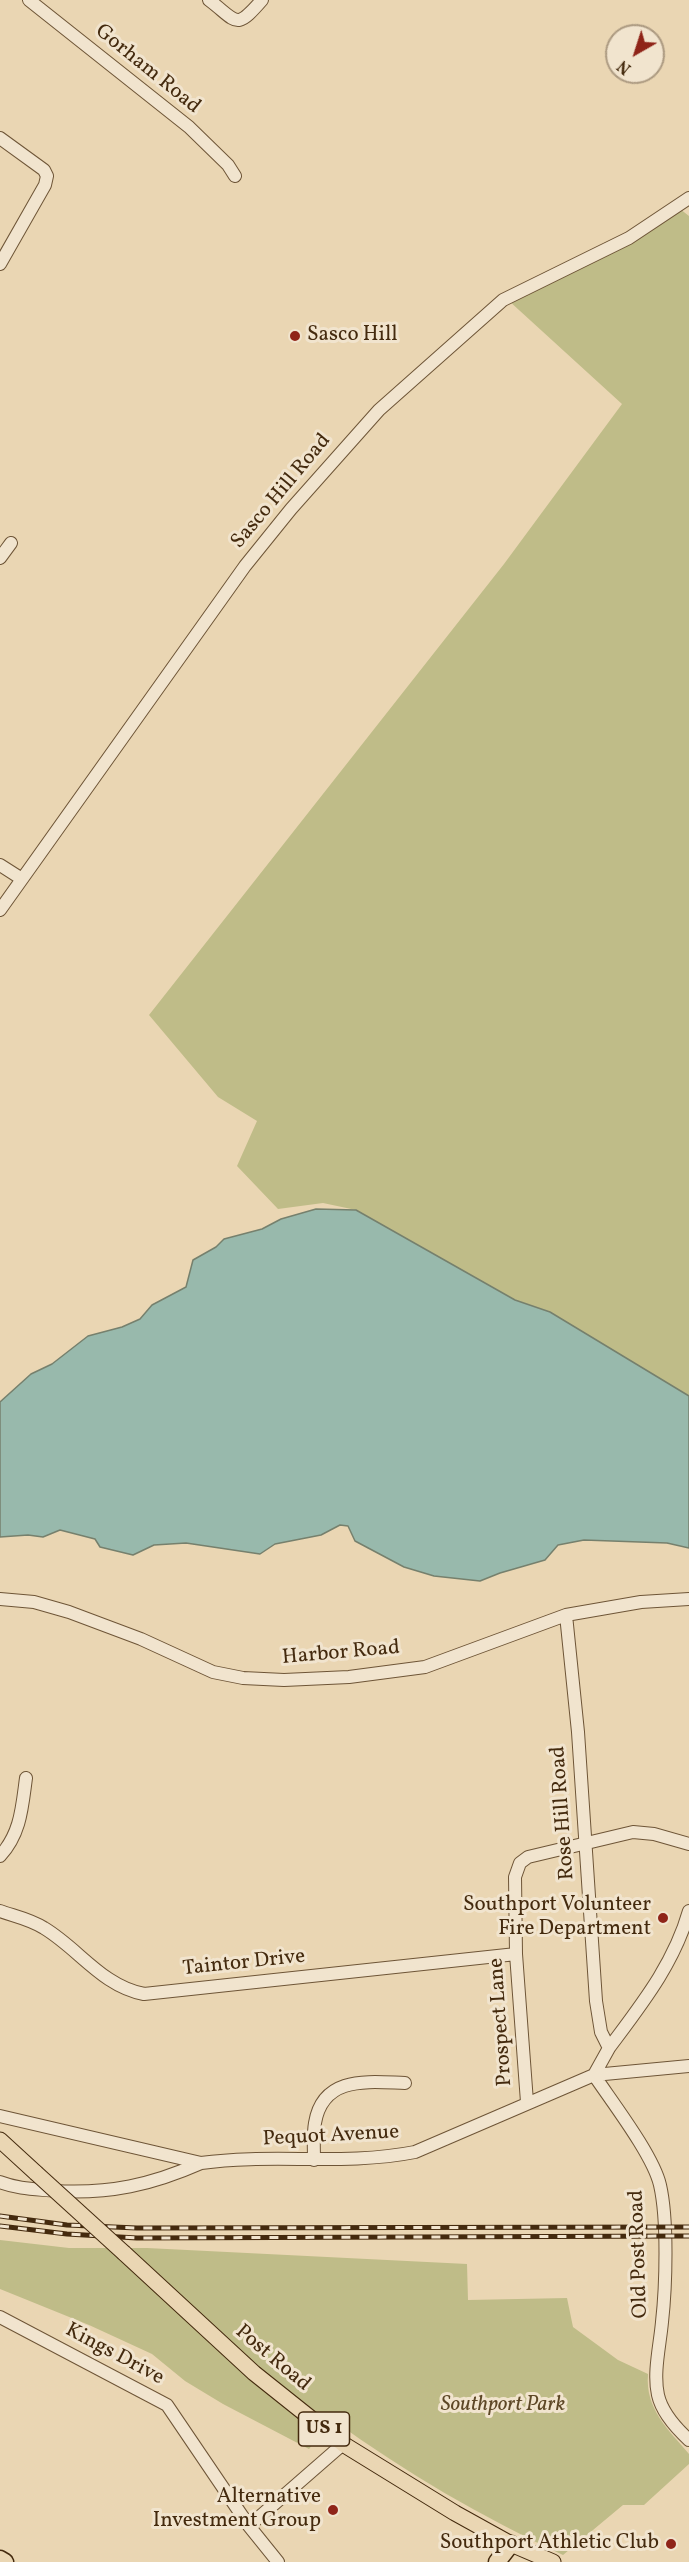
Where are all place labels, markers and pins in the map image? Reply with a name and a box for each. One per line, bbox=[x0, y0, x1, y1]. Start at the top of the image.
place label: Sasco Hill bbox=[307, 323, 397, 349]
marker: Sasco Hill bbox=[288, 329, 302, 343]
place label: Southport Volunteer Fire Department bbox=[463, 1893, 651, 1943]
marker: Southport Volunteer Fire Department bbox=[656, 1911, 670, 1925]
place label: Alternative Investment Group bbox=[153, 2485, 321, 2535]
marker: Alternative Investment Group bbox=[326, 2503, 340, 2517]
place label: Southport Athletic Club bbox=[440, 2531, 659, 2557]
marker: Southport Athletic Club bbox=[664, 2537, 678, 2551]

